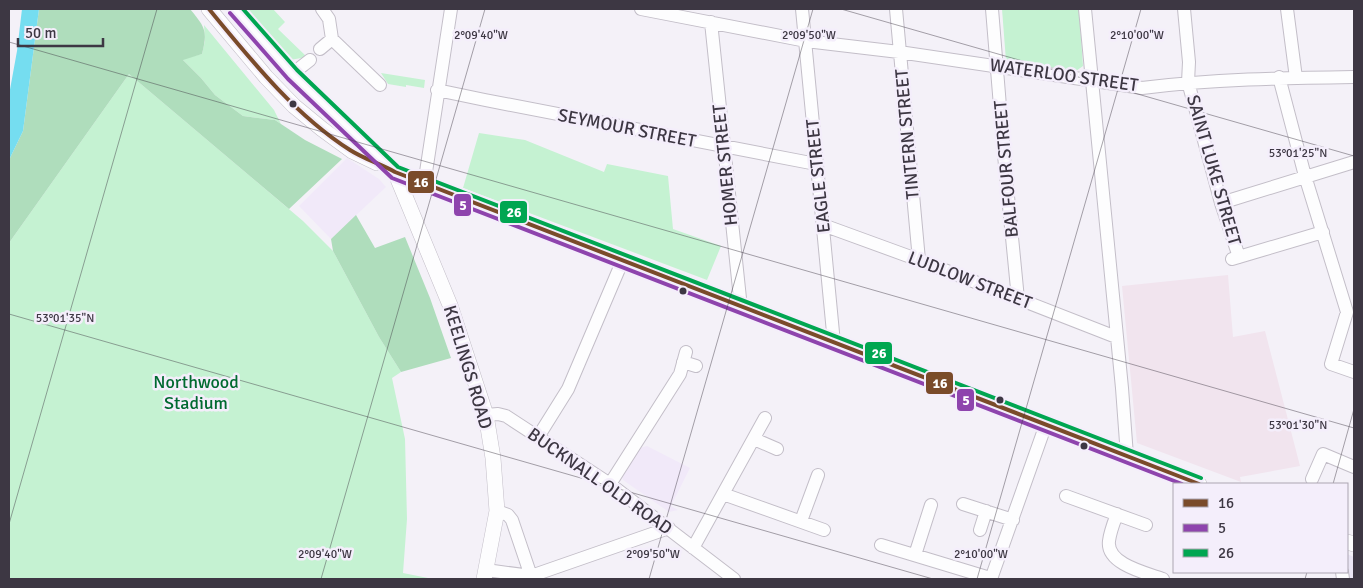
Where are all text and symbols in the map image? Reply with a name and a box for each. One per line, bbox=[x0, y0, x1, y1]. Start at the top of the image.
scale bar bbox=[18, 15, 102, 47]
text: 50 m bbox=[25, 24, 56, 42]
text: 2°09'40"W bbox=[454, 28, 508, 43]
text: 2°09'50"W bbox=[782, 28, 836, 43]
text: 2°10'00"W bbox=[1110, 28, 1164, 43]
street label: WATERLOO STREET bbox=[988, 54, 1140, 96]
street label: TINTERN STREET bbox=[890, 68, 924, 200]
street label: SAINT LUKE STREET bbox=[1182, 92, 1246, 248]
unlabelled marker bbox=[288, 99, 298, 109]
street label: BALFOUR STREET bbox=[989, 99, 1023, 238]
street label: HOMER STREET bbox=[708, 103, 742, 227]
street label: SEYMOUR STREET bbox=[556, 104, 698, 152]
street label: EAGLE STREET bbox=[801, 118, 835, 234]
text: 53°01'25"N bbox=[1269, 146, 1327, 161]
line badge: 16 bbox=[407, 170, 435, 194]
text: 16 bbox=[413, 174, 429, 191]
line badge: 5 bbox=[453, 193, 472, 217]
text: 5 bbox=[459, 197, 467, 214]
line badge: 26 bbox=[499, 200, 528, 224]
text: 26 bbox=[506, 204, 522, 221]
street label: LUDLOW STREET bbox=[905, 246, 1035, 314]
unlabelled marker bbox=[678, 286, 688, 296]
street label: KEELINGS ROAD bbox=[439, 302, 497, 432]
text: 53°01'35"N bbox=[36, 311, 94, 326]
line badge: 26 bbox=[864, 341, 893, 365]
text: 26 bbox=[871, 345, 887, 362]
park label: Northwood Stadium bbox=[153, 371, 239, 414]
line badge: 16 bbox=[925, 371, 954, 395]
text: 16 bbox=[932, 375, 948, 392]
line badge: 5 bbox=[956, 388, 975, 412]
text: 5 bbox=[962, 392, 970, 409]
unlabelled marker bbox=[995, 395, 1005, 405]
text: 53°01'30"N bbox=[1269, 418, 1327, 433]
street label: BUCKNALL OLD ROAD bbox=[523, 423, 677, 539]
unlabelled marker bbox=[1079, 441, 1089, 451]
legend bbox=[1173, 483, 1348, 573]
text: 16 bbox=[1218, 494, 1234, 512]
text: 5 bbox=[1218, 519, 1226, 537]
text: 26 bbox=[1218, 544, 1234, 562]
text: 2°09'40"W bbox=[298, 547, 352, 562]
text: 2°09'50"W bbox=[626, 547, 680, 562]
text: 2°10'00"W bbox=[954, 547, 1008, 562]

